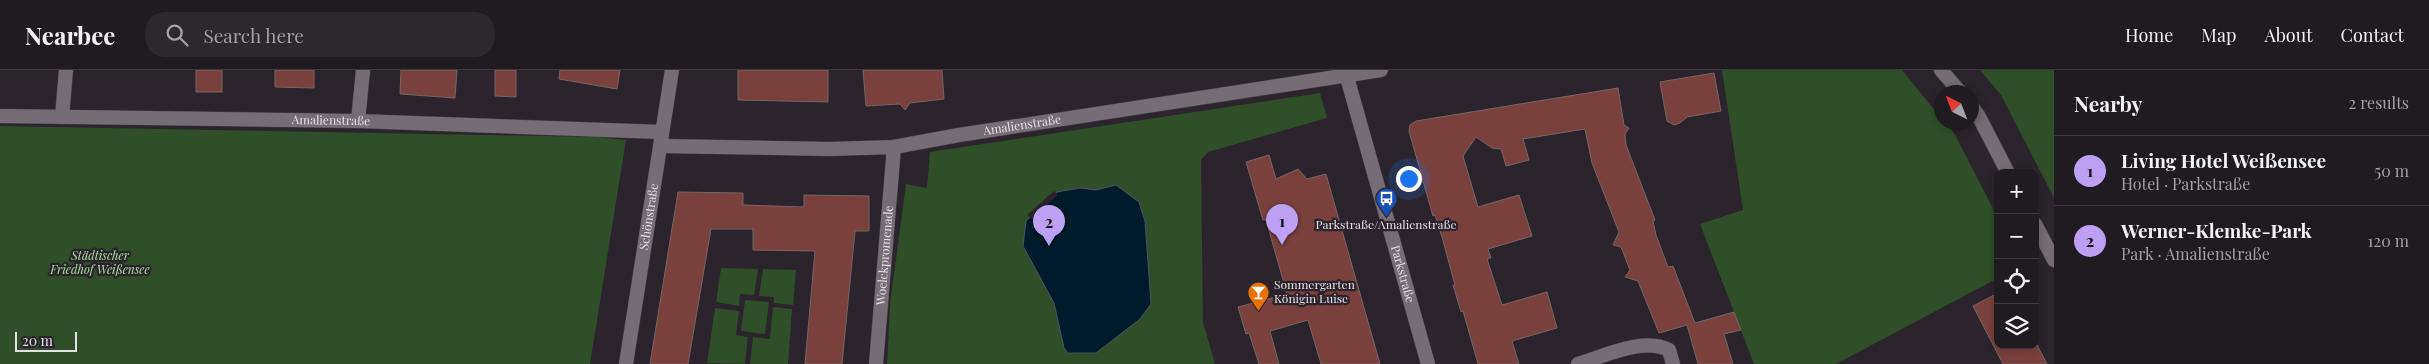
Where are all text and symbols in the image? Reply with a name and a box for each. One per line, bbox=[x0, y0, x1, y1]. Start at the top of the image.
search box bbox=[145, 12, 495, 57]
text: Nearbee bbox=[25, 19, 115, 51]
icon: search bbox=[163, 21, 191, 49]
text: Search here bbox=[203, 22, 304, 48]
text: Home bbox=[2125, 23, 2173, 47]
text: Map bbox=[2201, 23, 2236, 47]
text: About bbox=[2264, 23, 2313, 47]
text: Contact bbox=[2341, 23, 2404, 47]
north arrow bbox=[1934, 85, 1979, 130]
text: Nearby bbox=[2074, 89, 2143, 117]
text: 2 results bbox=[2349, 92, 2409, 113]
street label: Amalienstraße bbox=[981, 110, 1062, 138]
street label: Amalienstraße bbox=[291, 111, 371, 128]
text: Living Hotel Weißensee bbox=[2121, 147, 2326, 173]
text: 1 bbox=[2087, 160, 2093, 181]
text: 50 m bbox=[2375, 160, 2409, 181]
your location bbox=[1396, 166, 1422, 192]
map controls bbox=[1994, 169, 2039, 349]
button: + bbox=[1994, 169, 2039, 214]
text: Hotel · Parkstraße bbox=[2121, 173, 2250, 194]
street label: Schönstraße bbox=[635, 182, 661, 251]
bus stop icon: Parkstraße/Amalienstraße bbox=[1374, 186, 1398, 217]
pin: 1 bbox=[1266, 204, 1298, 245]
street label: Woelckpromenade bbox=[872, 205, 896, 307]
pin: 2 bbox=[1033, 205, 1065, 246]
button: − bbox=[1994, 214, 2039, 259]
place label: Parkstraße/Amalienstraße bbox=[1315, 216, 1457, 232]
text: Werner-Klemke-Park bbox=[2121, 217, 2312, 243]
text: 2 bbox=[2086, 230, 2094, 251]
text: 120 m bbox=[2368, 230, 2409, 251]
street label: Parkstraße bbox=[1388, 243, 1419, 304]
text: Park · Amalienstraße bbox=[2121, 243, 2270, 264]
park label: Städtischer Friedhof Weißensee bbox=[49, 247, 150, 277]
button: locate bbox=[1994, 259, 2039, 304]
place label: Sommergarten Königin Luise bbox=[1274, 276, 1355, 306]
bar icon: Sommergarten Königin Luise bbox=[1246, 280, 1270, 311]
button: layers bbox=[1994, 304, 2039, 349]
scale bar bbox=[15, 329, 78, 352]
text: 20 m bbox=[22, 331, 53, 350]

